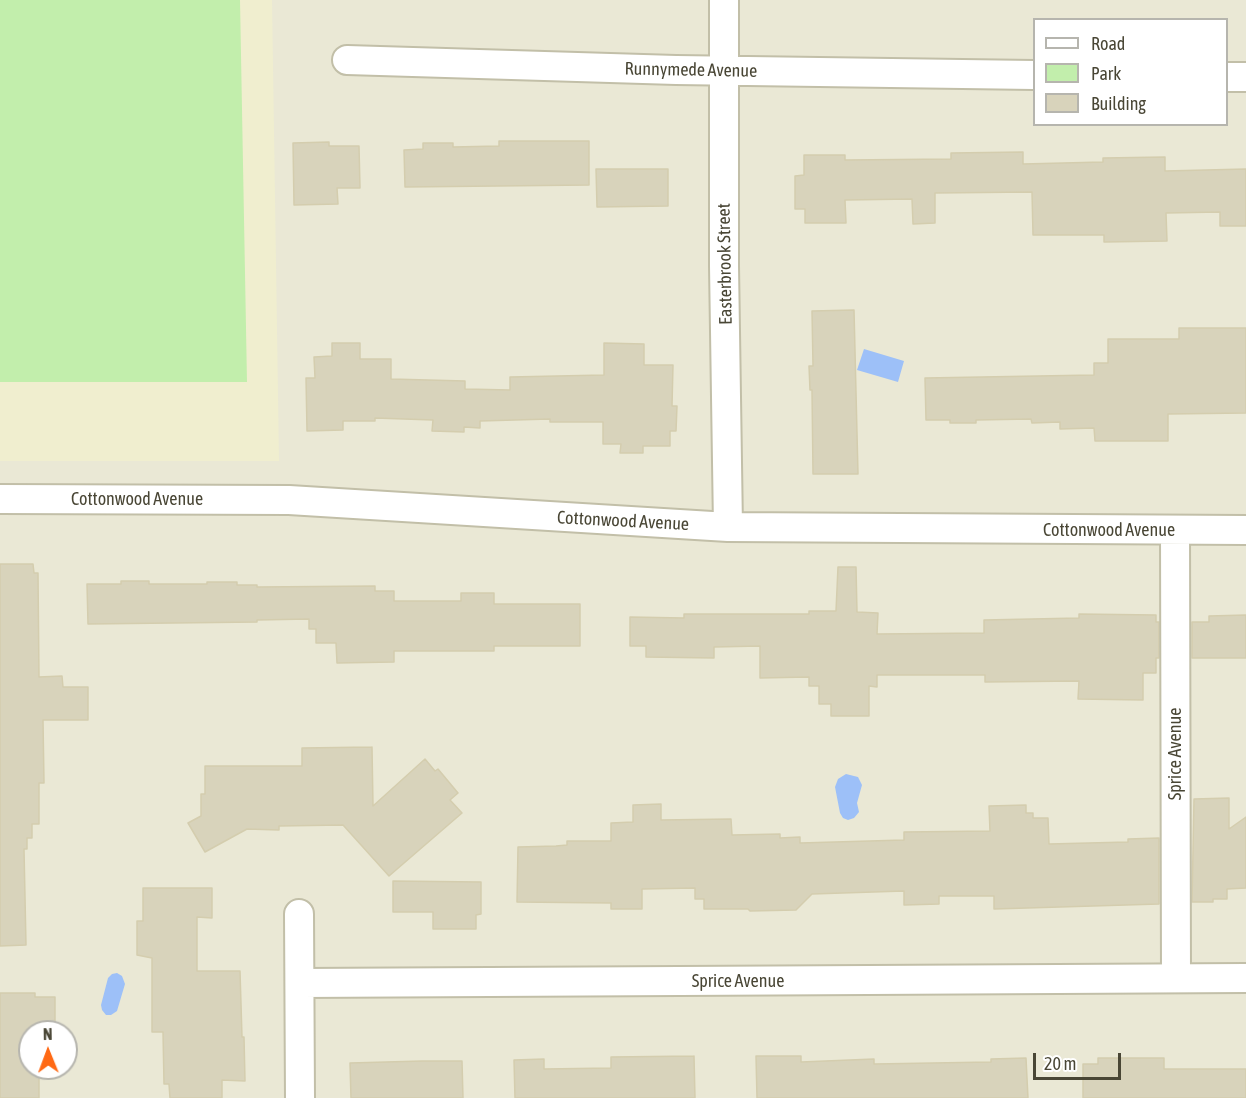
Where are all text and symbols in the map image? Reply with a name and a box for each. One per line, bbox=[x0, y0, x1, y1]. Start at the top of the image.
legend bbox=[1033, 18, 1228, 126]
text: Road bbox=[1091, 33, 1125, 54]
street label: Runnymede Avenue bbox=[625, 58, 757, 82]
text: Park bbox=[1091, 63, 1121, 84]
text: Building bbox=[1091, 93, 1146, 114]
street label: Easterbrook Street bbox=[713, 203, 737, 325]
street label: Cottonwood Avenue bbox=[71, 488, 203, 510]
street label: Cottonwood Avenue bbox=[556, 507, 690, 535]
street label: Cottonwood Avenue bbox=[1043, 519, 1175, 541]
street label: Sprice Avenue bbox=[1164, 708, 1186, 800]
street label: Sprice Avenue bbox=[692, 970, 784, 992]
north arrow bbox=[18, 1020, 78, 1080]
text: N bbox=[43, 1025, 53, 1043]
scale bar bbox=[1036, 1041, 1124, 1079]
text: 20 m bbox=[1044, 1053, 1076, 1074]

